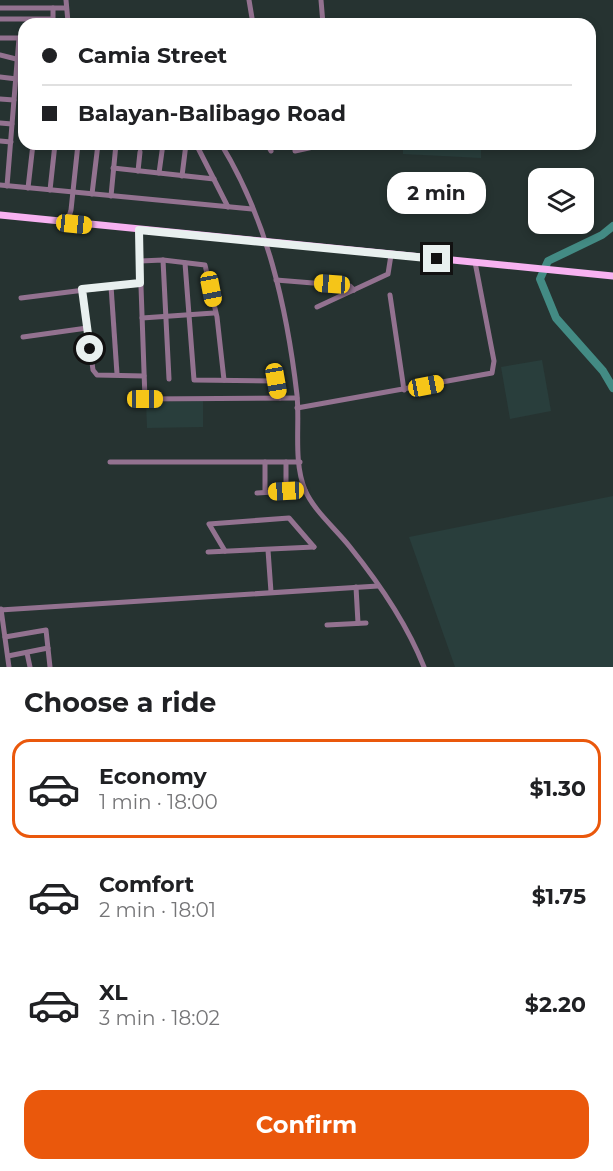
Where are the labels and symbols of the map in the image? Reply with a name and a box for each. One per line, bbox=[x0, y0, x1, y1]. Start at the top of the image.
callout: 2 min bbox=[388, 172, 486, 214]
car bbox=[55, 213, 93, 235]
route end bbox=[423, 245, 450, 272]
car bbox=[199, 270, 223, 308]
car bbox=[313, 274, 351, 294]
route start bbox=[76, 335, 103, 362]
car bbox=[264, 362, 288, 400]
car bbox=[407, 374, 445, 398]
car bbox=[127, 390, 163, 408]
car bbox=[268, 481, 304, 501]

